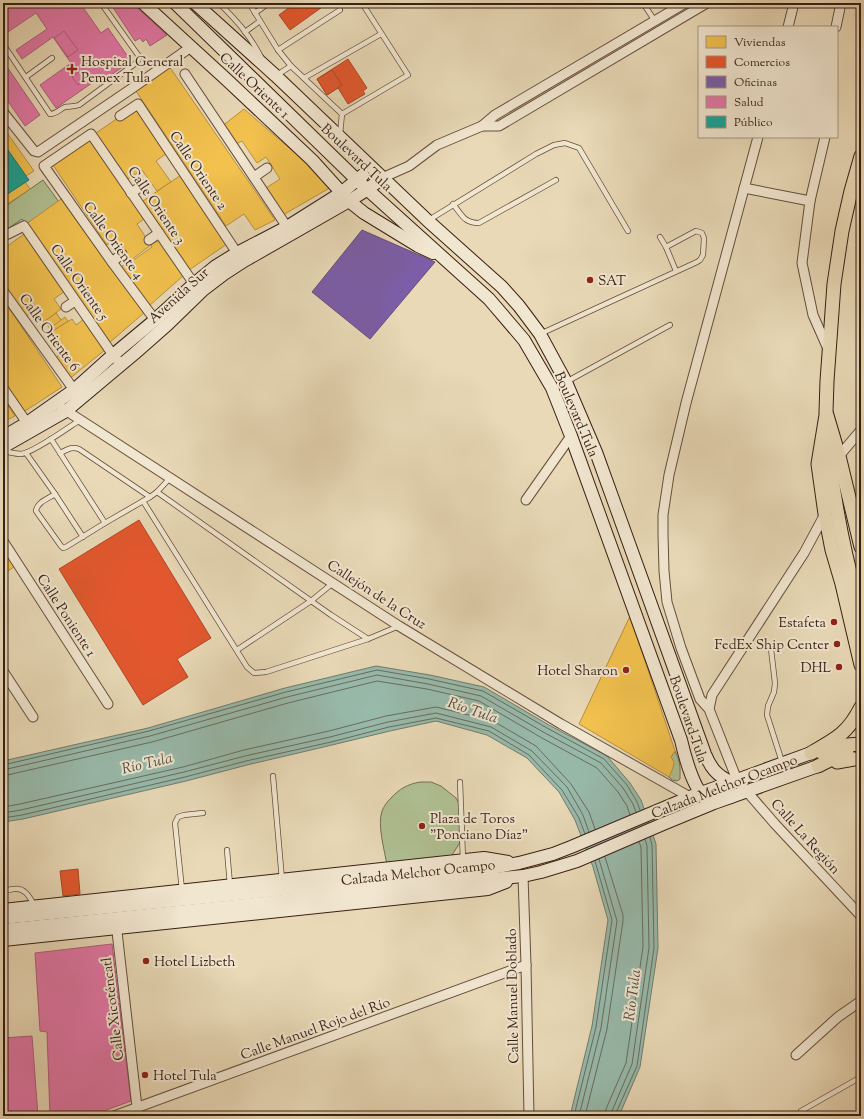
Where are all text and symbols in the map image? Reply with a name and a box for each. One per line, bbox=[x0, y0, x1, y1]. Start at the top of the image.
legend bbox=[698, 26, 838, 138]
text: Viviendas bbox=[734, 34, 786, 52]
street label: Calle Oriente 1 bbox=[214, 49, 293, 124]
place label: Hospital General Pemex Tula bbox=[81, 53, 183, 89]
text: Comercios bbox=[734, 54, 790, 72]
marker: Hospital General Pemex Tula bbox=[66, 63, 78, 75]
text: Oficinas bbox=[734, 74, 777, 92]
text: Salud bbox=[734, 94, 764, 112]
text: Público bbox=[734, 114, 773, 132]
street label: Boulevard Tula bbox=[315, 120, 396, 197]
street label: Calle Oriente 2 bbox=[164, 128, 231, 215]
street label: Calle Oriente 3 bbox=[122, 163, 189, 249]
street label: Calle Oriente 4 bbox=[77, 198, 147, 284]
street label: Calle Oriente 5 bbox=[44, 241, 112, 326]
street label: Avenida Sur bbox=[145, 263, 215, 329]
place label: SAT bbox=[598, 272, 626, 292]
marker: SAT bbox=[585, 275, 595, 285]
street label: Calle Oriente 6 bbox=[13, 290, 83, 376]
street label: Boulevard Tula bbox=[548, 369, 602, 461]
street label: Callejón de la Cruz bbox=[322, 556, 429, 635]
street label: Calle Poniente 1 bbox=[31, 571, 100, 662]
place label: Estafeta bbox=[779, 614, 827, 634]
marker: Estafeta bbox=[829, 617, 839, 627]
place label: FedEx Ship Center bbox=[715, 636, 830, 656]
marker: FedEx Ship Center bbox=[832, 639, 842, 649]
place label: DHL bbox=[800, 659, 832, 679]
place label: Hotel Sharon bbox=[537, 662, 618, 682]
marker: DHL bbox=[834, 662, 844, 672]
marker: Hotel Sharon bbox=[621, 665, 631, 675]
street label: Boulevard Tula bbox=[663, 673, 712, 767]
water label: Río Tula bbox=[445, 693, 501, 730]
water label: Río Tula bbox=[120, 748, 175, 780]
street label: Calzada Melchor Ocampo bbox=[649, 751, 801, 825]
street label: Calle La Región bbox=[765, 795, 844, 879]
place label: Plaza de Toros "Ponciano Díaz" bbox=[430, 810, 528, 846]
marker: Plaza de Toros "Ponciano Díaz" bbox=[417, 821, 427, 831]
street label: Calzada Melchor Ocampo bbox=[340, 856, 497, 892]
street label: Calle Manuel Doblado bbox=[503, 928, 525, 1064]
place label: Hotel Lizbeth bbox=[154, 953, 235, 973]
street label: Calle Xicoténcatl bbox=[98, 956, 130, 1062]
marker: Hotel Lizbeth bbox=[141, 956, 151, 966]
water label: Río Tula bbox=[620, 968, 647, 1022]
street label: Calle Manuel Rojo del Río bbox=[238, 993, 394, 1066]
place label: Hotel Tula bbox=[153, 1067, 217, 1087]
marker: Hotel Tula bbox=[140, 1070, 150, 1080]

